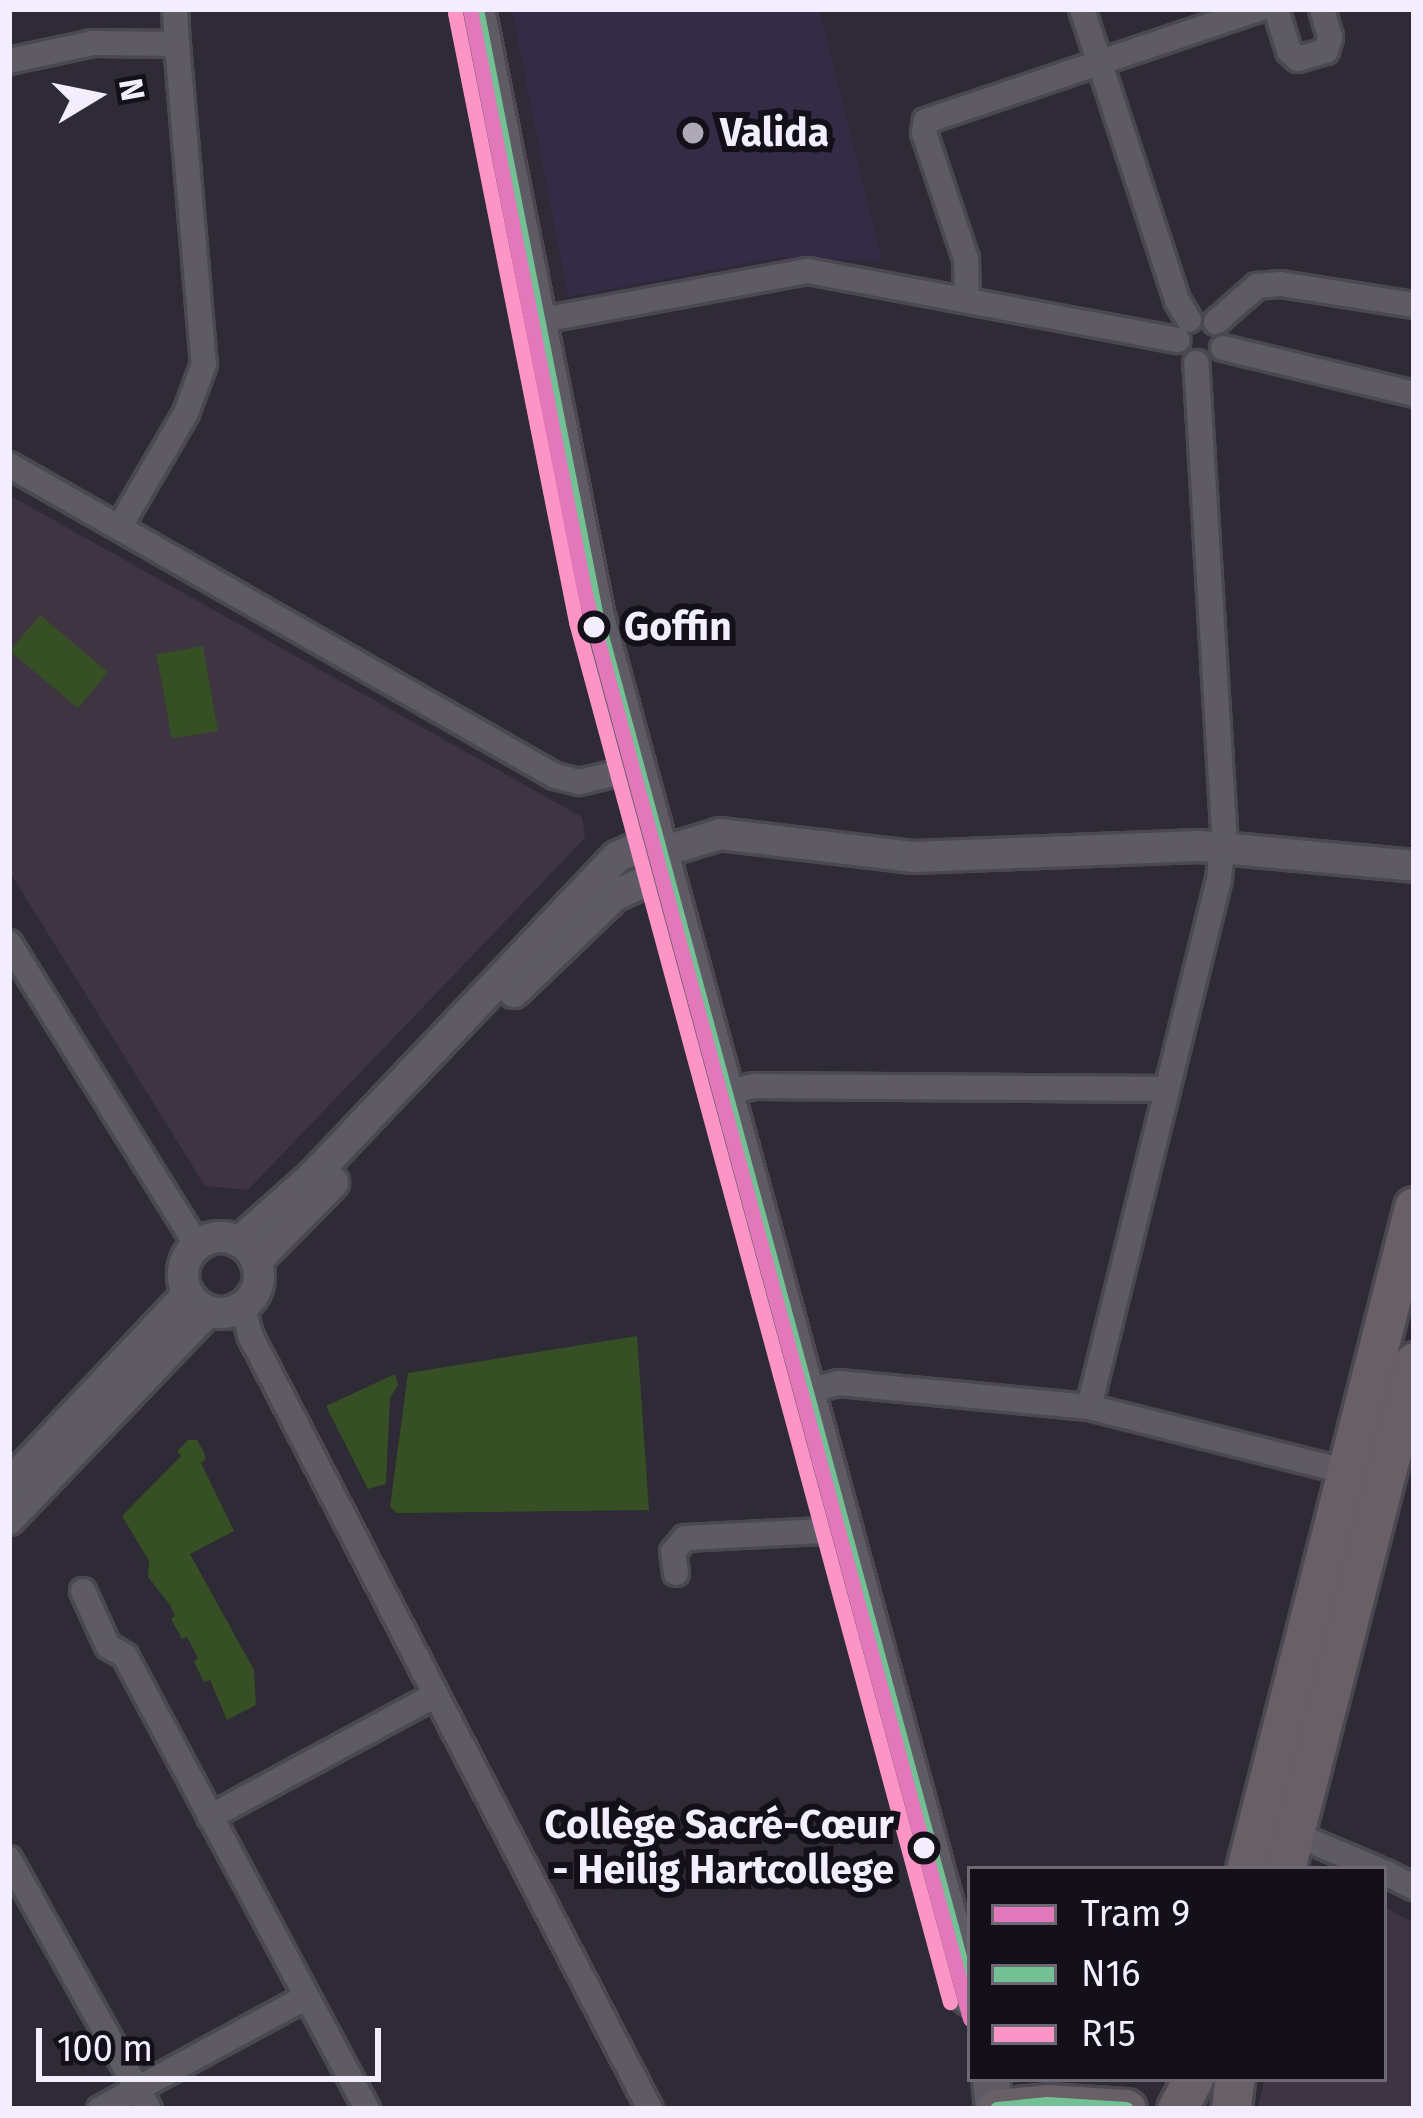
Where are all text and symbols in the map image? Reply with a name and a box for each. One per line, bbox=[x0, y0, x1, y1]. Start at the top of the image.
north arrow bbox=[36, 36, 156, 156]
text: N bbox=[110, 75, 153, 104]
place label: Valida bbox=[720, 110, 829, 156]
marker: Valida bbox=[677, 117, 709, 149]
place label: Goffin bbox=[624, 604, 732, 650]
marker: Goffin bbox=[575, 608, 613, 646]
place label: Collège Sacré-Cœur - Heilig Hartcollege bbox=[544, 1803, 894, 1894]
marker: Collège Sacré-Cœur - Heilig Hartcollege bbox=[905, 1829, 943, 1867]
legend bbox=[967, 1866, 1387, 2082]
text: Tram 9 bbox=[1081, 1892, 1190, 1936]
text: N16 bbox=[1081, 1952, 1140, 1996]
scale bar bbox=[42, 2004, 387, 2078]
text: R15 bbox=[1081, 2012, 1136, 2056]
text: 100 m bbox=[57, 2027, 153, 2071]

